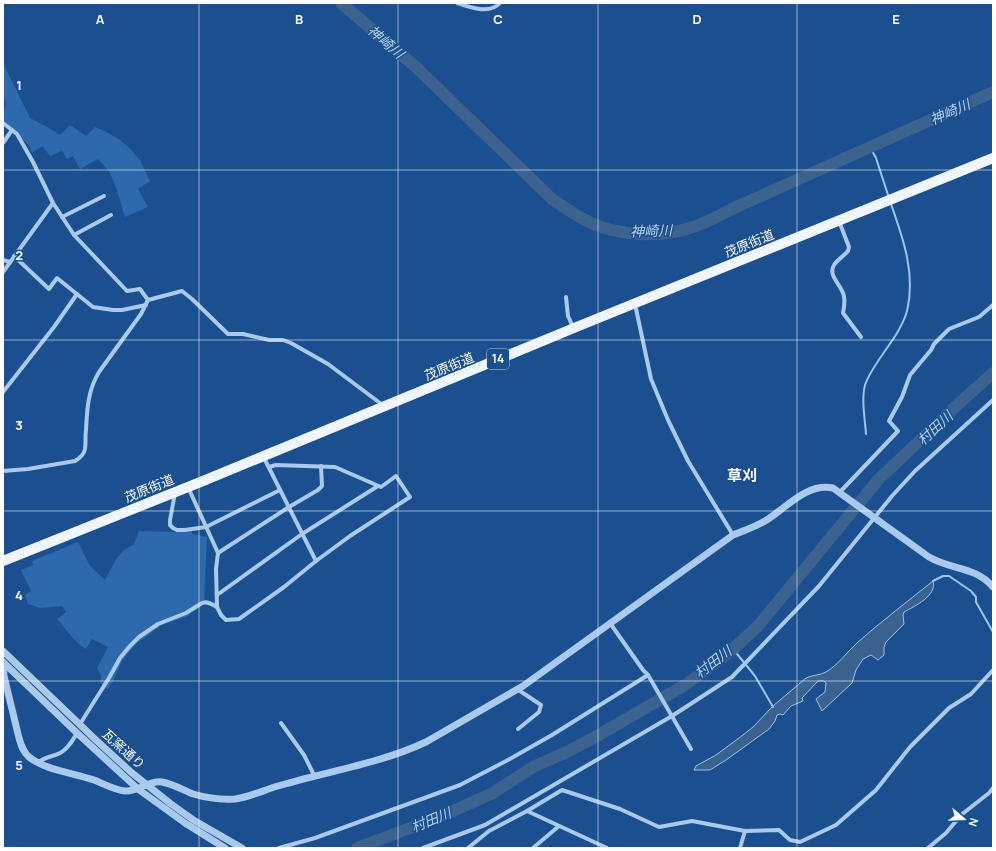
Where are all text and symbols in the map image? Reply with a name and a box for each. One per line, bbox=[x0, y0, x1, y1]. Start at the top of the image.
text: A bbox=[96, 10, 105, 28]
text: B bbox=[295, 10, 303, 28]
text: C bbox=[493, 10, 503, 28]
text: D bbox=[692, 10, 702, 28]
text: E bbox=[892, 10, 900, 28]
water label: 神崎川 bbox=[364, 21, 410, 64]
text: 1 bbox=[16, 76, 22, 94]
water label: 神崎川 bbox=[927, 94, 975, 129]
water label: 神崎川 bbox=[630, 220, 674, 241]
street label: 茂原街道 bbox=[722, 225, 776, 261]
text: 2 bbox=[15, 246, 23, 264]
street label: 茂原街道 bbox=[422, 348, 476, 384]
road number: 14 bbox=[487, 349, 509, 369]
water label: 村田川 bbox=[913, 405, 958, 449]
text: 3 bbox=[15, 416, 23, 434]
district label: 草刈 bbox=[727, 465, 757, 486]
street label: 茂原街道 bbox=[122, 470, 176, 506]
text: 4 bbox=[15, 586, 23, 604]
water label: 村田川 bbox=[690, 640, 737, 682]
street label: 瓦窯通り bbox=[99, 725, 149, 773]
text: 5 bbox=[15, 756, 23, 774]
north arrow bbox=[944, 799, 984, 839]
water label: 村田川 bbox=[408, 802, 456, 836]
text: N bbox=[966, 816, 982, 829]

